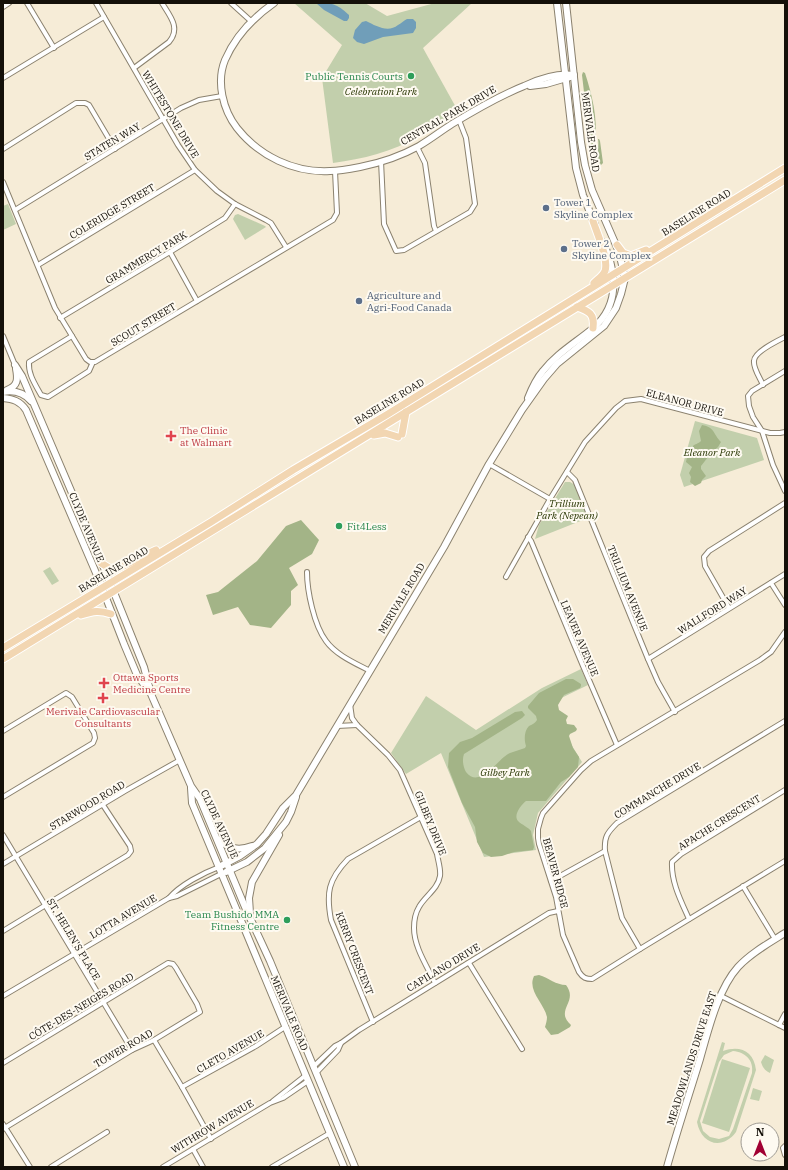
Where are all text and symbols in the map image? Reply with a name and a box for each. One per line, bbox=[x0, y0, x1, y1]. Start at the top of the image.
street label: WHITESTONE DRIVE bbox=[139, 68, 202, 161]
place label: Public Tennis Courts bbox=[305, 70, 403, 83]
marker: Public Tennis Courts bbox=[406, 71, 416, 81]
street label: CENTRAL PARK DRIVE bbox=[398, 83, 498, 148]
park label: Celebration Park bbox=[345, 85, 418, 98]
street label: MERIVALE ROAD bbox=[578, 91, 603, 173]
street label: STATEN WAY bbox=[82, 119, 143, 163]
street label: COLERIDGE STREET bbox=[67, 181, 158, 242]
street label: BASELINE ROAD bbox=[659, 186, 733, 239]
place label: Tower 1 Skyline Complex bbox=[554, 196, 633, 221]
marker: Tower 1 Skyline Complex bbox=[541, 203, 551, 213]
street label: GRAMMERCY PARK bbox=[103, 228, 189, 287]
place label: Tower 2 Skyline Complex bbox=[572, 237, 651, 262]
marker: Tower 2 Skyline Complex bbox=[559, 244, 569, 254]
place label: Agriculture and Agri-Food Canada bbox=[367, 289, 452, 314]
marker: Agriculture and Agri-Food Canada bbox=[354, 296, 364, 306]
street label: SCOUT STREET bbox=[108, 300, 179, 349]
street label: BASELINE ROAD bbox=[352, 376, 426, 427]
street label: ELEANOR DRIVE bbox=[645, 386, 725, 419]
place label: The Clinic at Walmart bbox=[180, 424, 232, 449]
marker: The Clinic at Walmart bbox=[165, 430, 177, 442]
park label: Eleanor Park bbox=[683, 446, 741, 459]
street label: CLYDE AVENUE bbox=[66, 490, 107, 564]
park label: Trillium Park (Nepean) bbox=[535, 497, 598, 522]
place label: Fit4Less bbox=[347, 520, 387, 533]
marker: Fit4Less bbox=[334, 521, 344, 531]
street label: TRILLIUM AVENUE bbox=[604, 543, 651, 633]
street label: BASELINE ROAD bbox=[76, 544, 150, 595]
street label: MERIVALE ROAD bbox=[375, 560, 428, 636]
street label: WALLFORD WAY bbox=[675, 584, 750, 637]
street label: LEAVER AVENUE bbox=[558, 598, 601, 678]
place label: Ottawa Sports Medicine Centre bbox=[113, 671, 190, 696]
marker: Ottawa Sports Medicine Centre bbox=[98, 677, 110, 689]
marker: Merivale Cardiovascular Consultants bbox=[97, 692, 109, 704]
place label: Merivale Cardiovascular Consultants bbox=[46, 705, 160, 730]
street label: COMMANCHE DRIVE bbox=[611, 759, 703, 821]
park label: Gilbey Park bbox=[480, 766, 531, 779]
street label: STARWOOD ROAD bbox=[47, 778, 127, 833]
street label: CLYDE AVENUE bbox=[198, 788, 241, 861]
street label: GILBEY DRIVE bbox=[412, 789, 449, 857]
street label: APACHE CRESCENT bbox=[676, 791, 763, 853]
street label: BEAVER RIDGE bbox=[540, 836, 571, 910]
street label: LOTTA AVENUE bbox=[87, 891, 159, 942]
street label: ST. HELEN'S PLACE bbox=[44, 896, 103, 983]
place label: Team Bushido MMA Fitness Centre bbox=[185, 908, 279, 933]
street label: KERRY CRESCENT bbox=[333, 910, 377, 997]
marker: Team Bushido MMA Fitness Centre bbox=[282, 915, 292, 925]
street label: CAPILANO DRIVE bbox=[404, 940, 482, 994]
street label: CÔTE-DES-NEIGES ROAD bbox=[26, 970, 136, 1043]
street label: MERIVALE ROAD bbox=[268, 974, 311, 1053]
street label: MEADOWLANDS DRIVE EAST bbox=[664, 989, 719, 1127]
street label: TOWER ROAD bbox=[91, 1026, 155, 1071]
street label: CLETO AVENUE bbox=[194, 1027, 266, 1076]
street label: WITHROW AVENUE bbox=[169, 1097, 256, 1156]
north arrow bbox=[740, 1122, 780, 1162]
text: N bbox=[756, 1125, 765, 1139]

